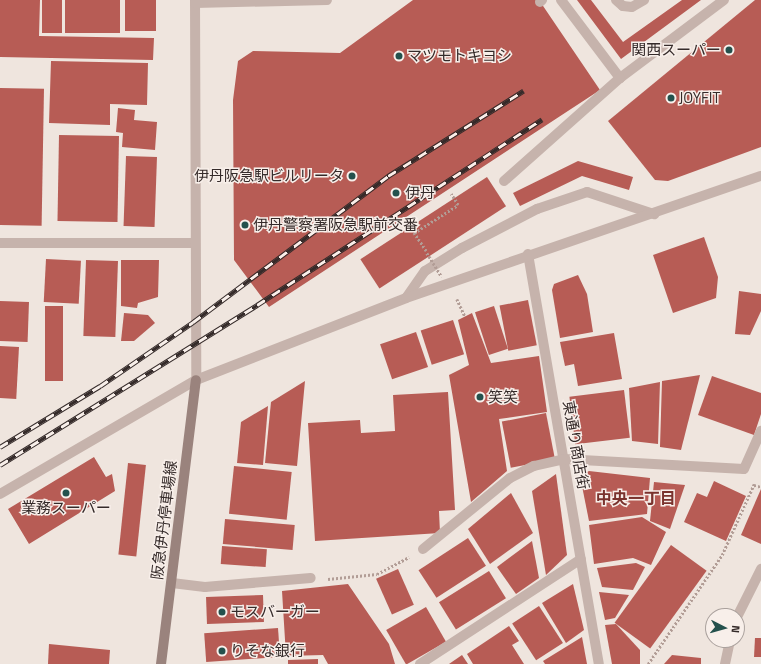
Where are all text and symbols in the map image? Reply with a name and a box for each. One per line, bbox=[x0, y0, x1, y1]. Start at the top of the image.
place label: 関西スーパー bbox=[631, 41, 721, 59]
marker: 関西スーパー bbox=[724, 45, 734, 55]
place label: マツモトキヨシ bbox=[407, 47, 512, 65]
marker: マツモトキヨシ bbox=[394, 51, 404, 61]
place label: JOYFIT bbox=[679, 89, 720, 107]
marker: JOYFIT bbox=[666, 93, 676, 103]
place label: 伊丹阪急駅ビルリータ bbox=[194, 167, 344, 185]
marker: 伊丹阪急駅ビルリータ bbox=[347, 171, 357, 181]
place label: 伊丹 bbox=[405, 184, 435, 202]
marker: 伊丹 bbox=[390, 187, 402, 199]
place label: 伊丹警察署阪急駅前交番 bbox=[253, 216, 418, 234]
marker: 伊丹警察署阪急駅前交番 bbox=[240, 220, 250, 230]
place label: 笑笑 bbox=[488, 388, 518, 406]
marker: 笑笑 bbox=[475, 392, 485, 402]
street label: 東通り商店街 bbox=[559, 399, 593, 491]
street label: 阪急伊丹停車場線 bbox=[148, 459, 180, 581]
marker: 業務スーパー bbox=[61, 488, 71, 498]
district label: 中央一丁目 bbox=[596, 488, 676, 508]
place label: 業務スーパー bbox=[21, 499, 111, 517]
place label: モスバーガー bbox=[230, 603, 320, 621]
marker: モスバーガー bbox=[217, 607, 227, 617]
north arrow bbox=[705, 608, 745, 648]
text: N bbox=[728, 625, 744, 634]
place label: りそな銀行 bbox=[230, 642, 305, 660]
marker: りそな銀行 bbox=[217, 646, 227, 656]

